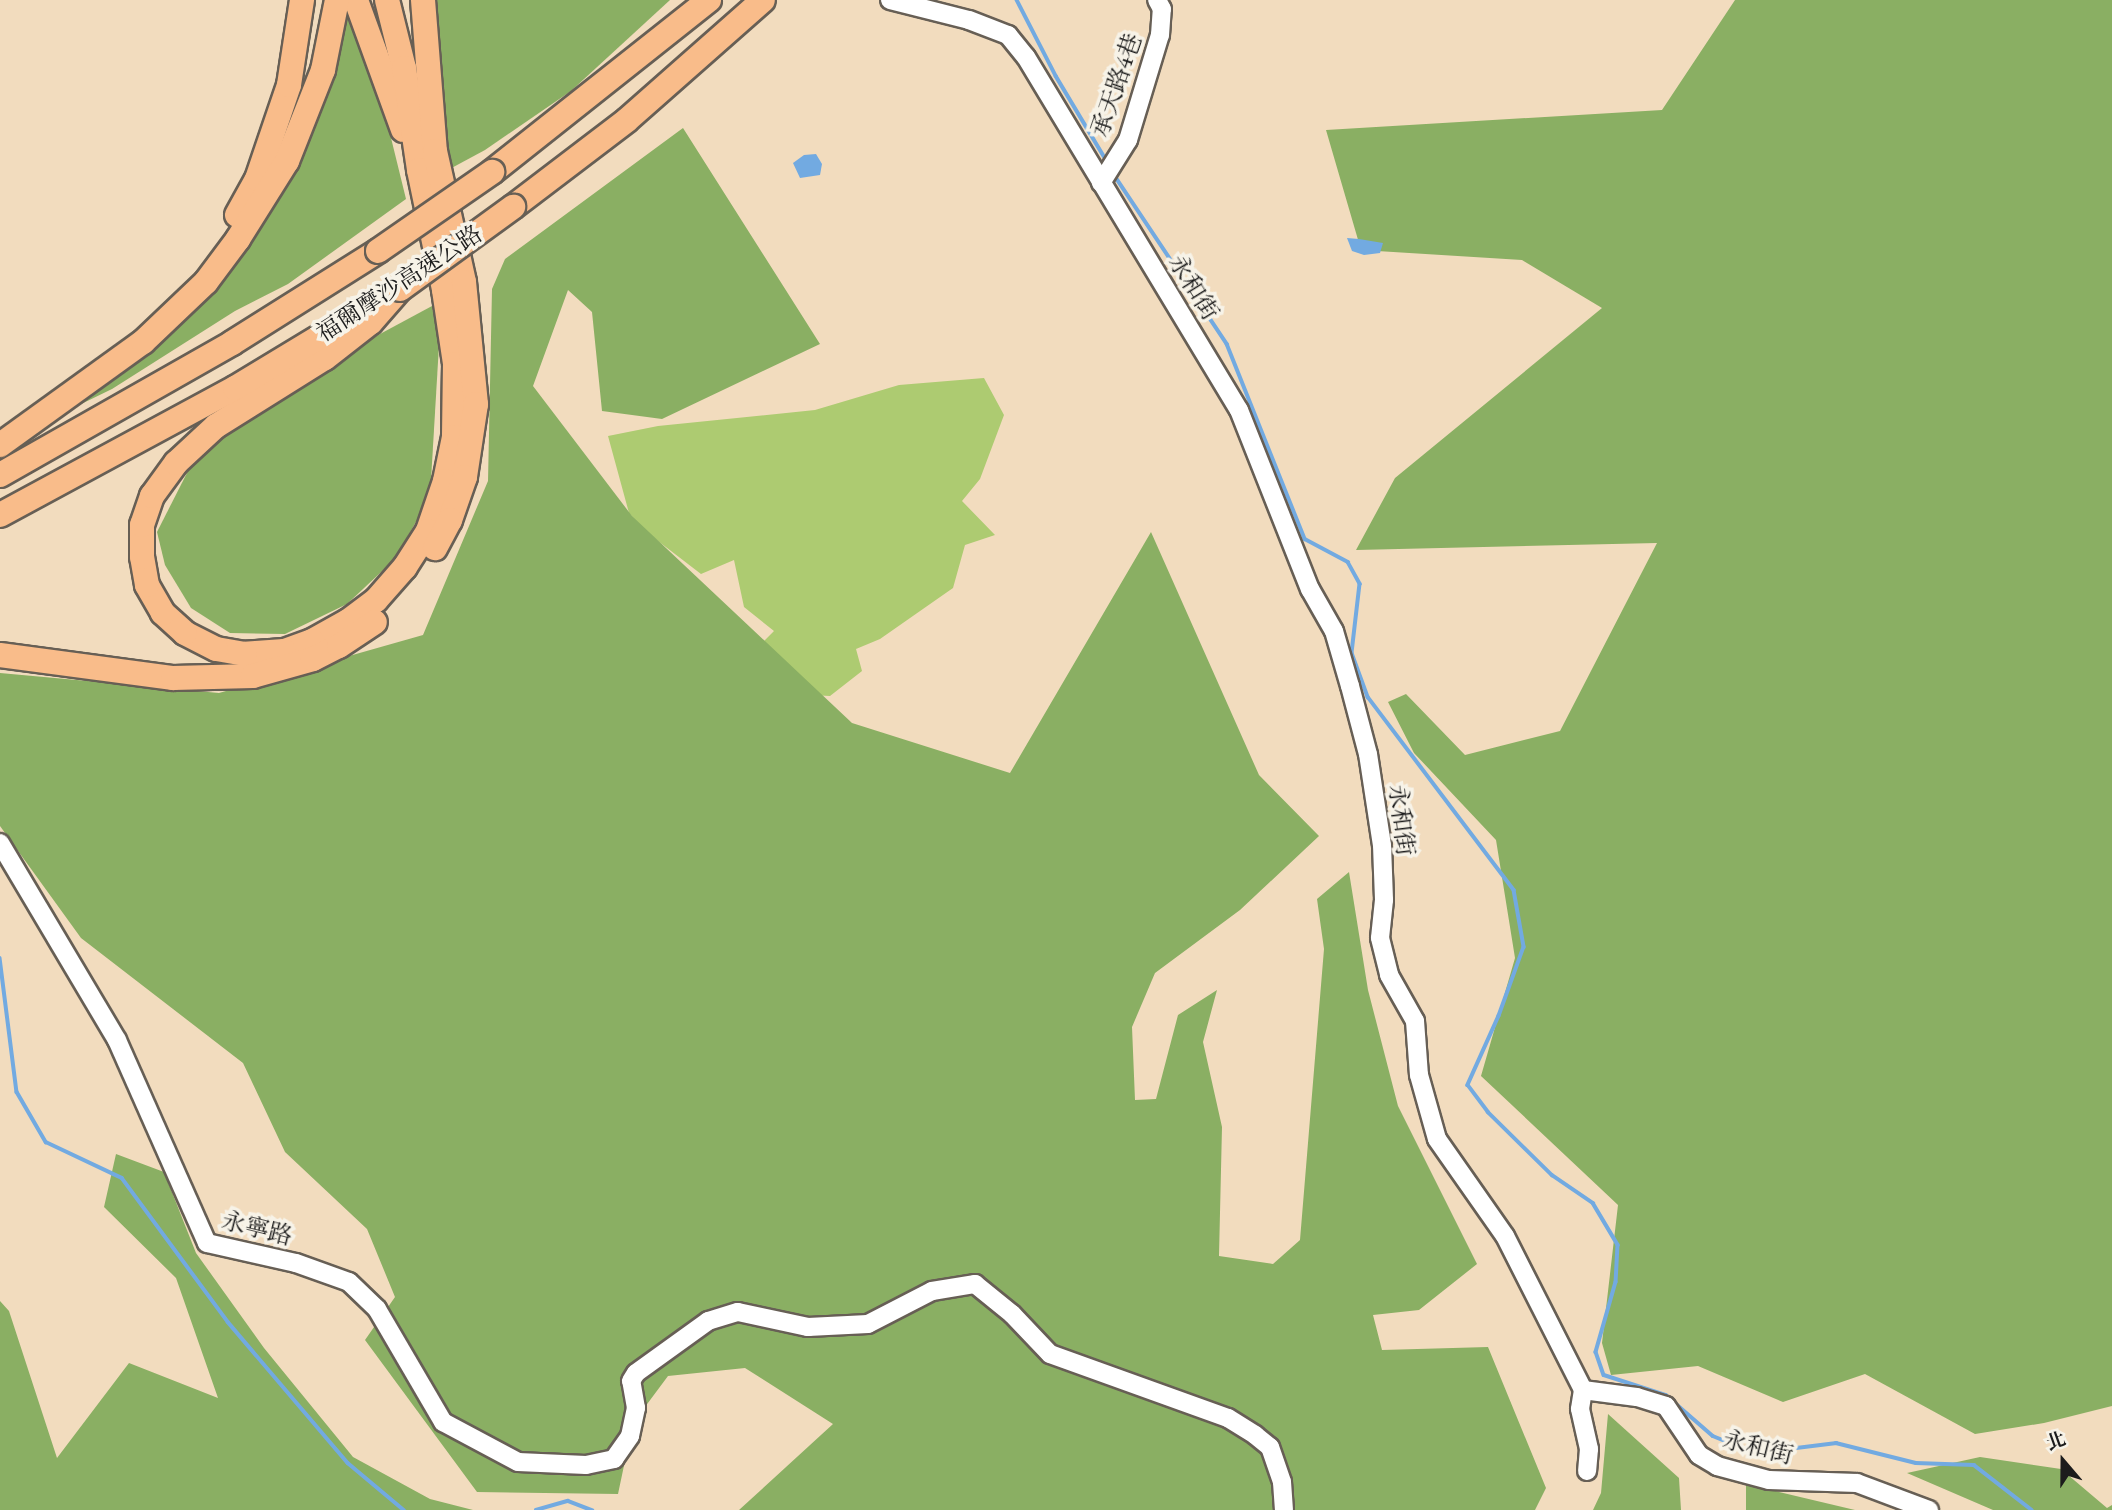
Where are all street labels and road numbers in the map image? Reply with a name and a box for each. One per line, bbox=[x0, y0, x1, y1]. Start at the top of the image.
street label: 承天路4巷 bbox=[1085, 29, 1147, 141]
street label: 福爾摩沙高速公路 bbox=[311, 219, 487, 347]
street label: 永和街 bbox=[1163, 249, 1225, 325]
street label: 永和街 bbox=[1383, 783, 1421, 857]
street label: 永寧路 bbox=[219, 1205, 295, 1251]
street label: 永和街 bbox=[1720, 1424, 1796, 1470]

